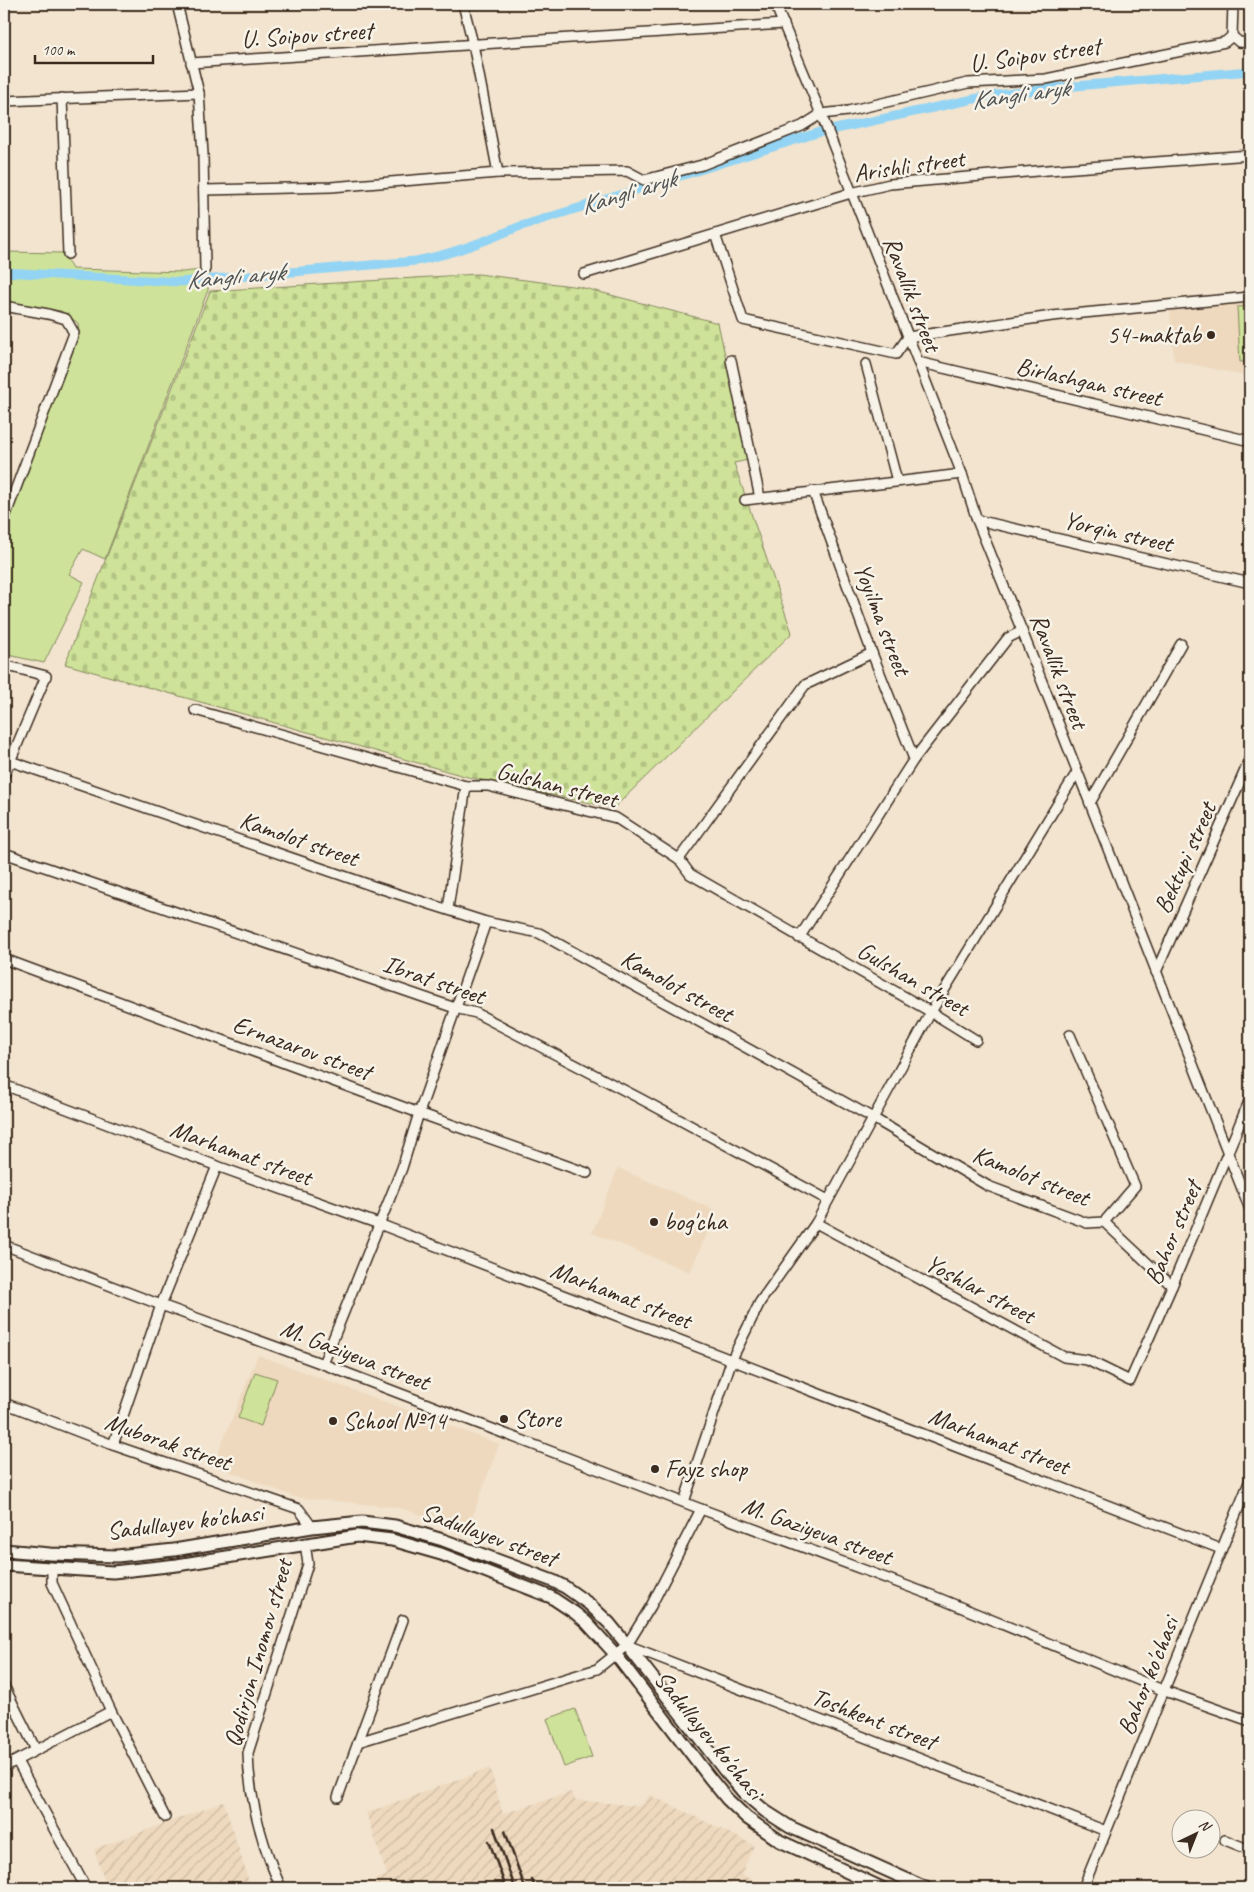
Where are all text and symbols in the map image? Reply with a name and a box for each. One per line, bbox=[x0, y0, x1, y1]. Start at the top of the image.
street label: U. Soipov street bbox=[240, 14, 377, 56]
street label: U. Soipov street bbox=[968, 29, 1106, 80]
scale bar bbox=[35, 32, 152, 64]
text: 100 m bbox=[42, 41, 76, 60]
water label: Kangli aryk bbox=[969, 70, 1076, 117]
street label: Arishli street bbox=[852, 142, 969, 190]
water label: Kangli aryk bbox=[576, 160, 685, 222]
street label: Ravallik street bbox=[875, 232, 950, 359]
water label: Kangli aryk bbox=[185, 255, 291, 297]
place label: 54-maktab bbox=[1107, 319, 1203, 351]
marker: 54-maktab bbox=[1205, 329, 1217, 341]
street label: Birlashgan street bbox=[1013, 350, 1167, 415]
street label: Yorqin street bbox=[1060, 504, 1178, 561]
street label: Yoyilma street bbox=[846, 558, 919, 682]
street label: Ravallik street bbox=[1022, 609, 1097, 736]
street label: Gulshan street bbox=[493, 755, 623, 816]
street label: Bektupi street bbox=[1146, 795, 1225, 919]
street label: Kamolot street bbox=[236, 804, 365, 875]
street label: Gulshan street bbox=[852, 934, 977, 1025]
street label: Kamolot street bbox=[615, 942, 741, 1031]
street label: Ibrat street bbox=[379, 948, 492, 1013]
street label: Ernazarov street bbox=[229, 1008, 379, 1089]
street label: Marhamat street bbox=[166, 1113, 319, 1194]
street label: Kamolot street bbox=[968, 1138, 1096, 1215]
street label: Bahor street bbox=[1137, 1173, 1211, 1290]
place label: bog'cha bbox=[664, 1206, 729, 1238]
marker: bog'cha bbox=[648, 1216, 660, 1228]
street label: Yoshlar street bbox=[920, 1247, 1043, 1332]
street label: Marhamat street bbox=[546, 1254, 698, 1337]
street label: M. Gaziyeva street bbox=[276, 1312, 436, 1399]
street label: Marhamat street bbox=[924, 1400, 1076, 1483]
place label: Store bbox=[514, 1403, 563, 1435]
place label: School №14 bbox=[343, 1405, 449, 1437]
street label: Muborak street bbox=[101, 1406, 238, 1479]
marker: Store bbox=[498, 1413, 510, 1425]
marker: School №14 bbox=[327, 1415, 339, 1427]
place label: Fayz shop bbox=[665, 1453, 748, 1485]
marker: Fayz shop bbox=[649, 1463, 661, 1475]
street label: M. Gaziyeva street bbox=[738, 1489, 899, 1574]
street label: Sadullayev ko'chasi bbox=[105, 1496, 268, 1547]
street label: Sadullayev street bbox=[417, 1496, 565, 1576]
street label: Qodirjon Inomov street bbox=[216, 1553, 301, 1750]
street label: Bahor ko'chasi bbox=[1110, 1609, 1187, 1740]
street label: Sadullayev ko'chasi bbox=[647, 1664, 773, 1809]
street label: Toshkent street bbox=[807, 1681, 944, 1759]
north arrow bbox=[1172, 1810, 1222, 1860]
text: N bbox=[1196, 1816, 1215, 1836]

